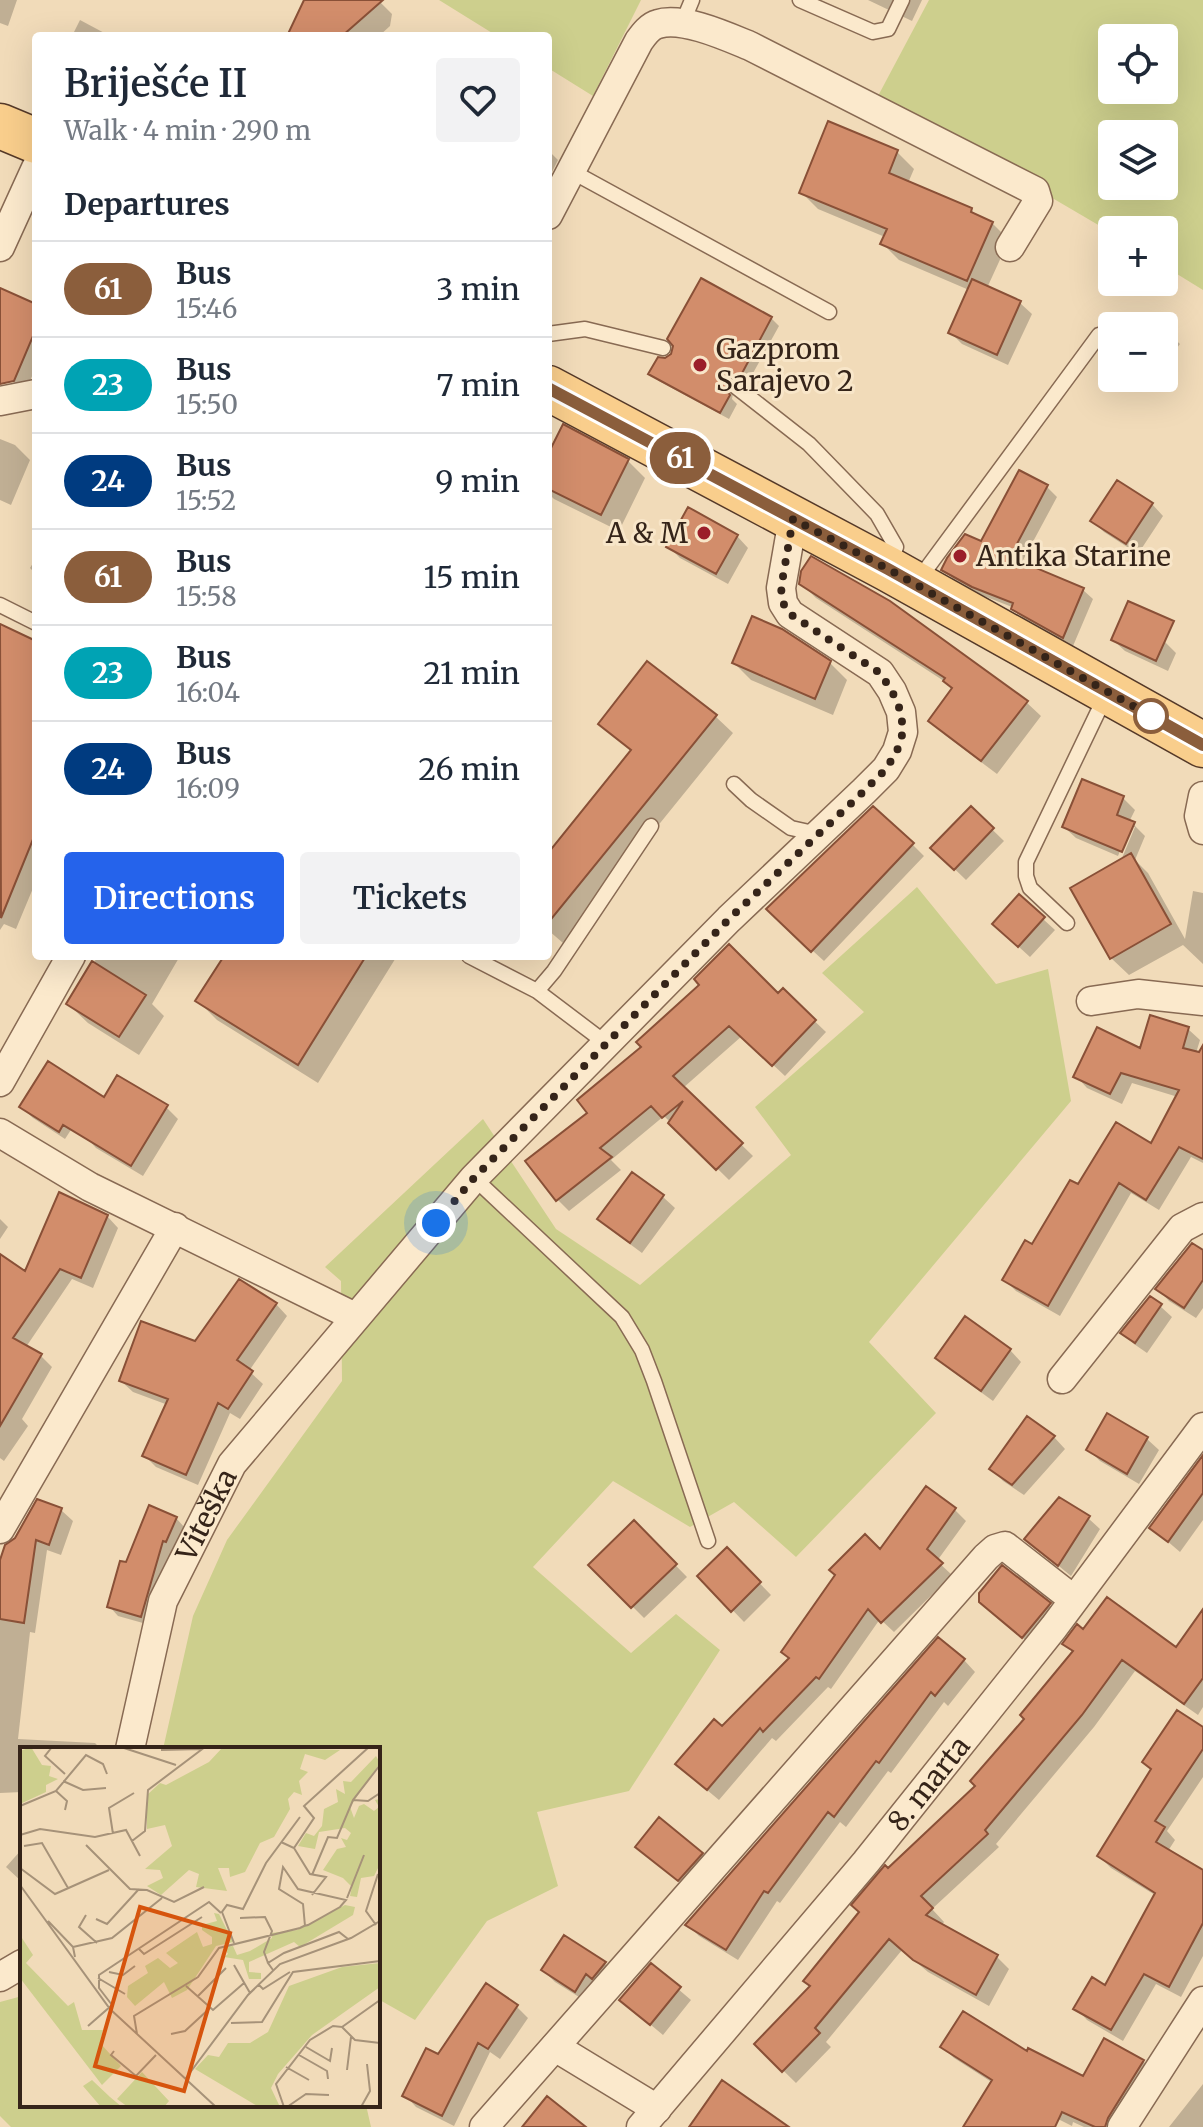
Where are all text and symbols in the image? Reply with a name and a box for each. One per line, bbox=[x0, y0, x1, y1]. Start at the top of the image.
map controls bbox=[1098, 24, 1178, 392]
button: locate bbox=[1098, 24, 1178, 104]
button: heart bbox=[436, 58, 520, 142]
text: Briješće II bbox=[64, 60, 247, 107]
text: Walk · 4 min · 290 m bbox=[64, 114, 311, 147]
button: layers bbox=[1098, 120, 1178, 200]
text: Departures bbox=[64, 185, 230, 223]
button: + bbox=[1098, 216, 1178, 296]
text: Bus bbox=[176, 254, 232, 292]
text: 3 min bbox=[436, 270, 520, 308]
text: 61 bbox=[94, 271, 122, 307]
text: 15:46 bbox=[176, 292, 237, 325]
button: − bbox=[1098, 312, 1178, 392]
place label: Gazprom Sarajevo 2 bbox=[716, 331, 854, 399]
text: Bus bbox=[176, 350, 232, 388]
marker: Gazprom Sarajevo 2 bbox=[691, 356, 709, 374]
text: 7 min bbox=[436, 366, 520, 404]
text: 23 bbox=[92, 367, 124, 403]
text: 15:50 bbox=[176, 388, 238, 421]
line badge: 61 bbox=[644, 432, 716, 484]
text: 61 bbox=[666, 440, 694, 476]
text: Bus bbox=[176, 446, 232, 484]
text: 9 min bbox=[435, 462, 520, 500]
text: 24 bbox=[91, 463, 125, 499]
text: 15:52 bbox=[176, 484, 236, 517]
place label: A & M bbox=[605, 515, 688, 551]
marker: A & M bbox=[695, 524, 713, 542]
place label: Antika Starine bbox=[975, 538, 1171, 574]
text: Bus bbox=[176, 542, 232, 580]
marker: Antika Starine bbox=[951, 547, 969, 565]
text: 15 min bbox=[423, 558, 520, 596]
text: 61 bbox=[94, 559, 122, 595]
text: 15:58 bbox=[176, 580, 237, 613]
text: Bus bbox=[176, 638, 232, 676]
text: 21 min bbox=[423, 654, 520, 692]
text: 23 bbox=[92, 655, 124, 691]
text: 16:04 bbox=[176, 676, 240, 709]
unlabelled marker bbox=[1134, 699, 1168, 733]
text: Bus bbox=[176, 734, 232, 772]
text: 26 min bbox=[418, 750, 520, 788]
text: 24 bbox=[91, 751, 125, 787]
text: 16:09 bbox=[176, 772, 240, 805]
button: Directions bbox=[64, 852, 284, 944]
button: Tickets bbox=[300, 852, 520, 944]
your location bbox=[416, 1203, 456, 1243]
street label: Viteška bbox=[168, 1463, 245, 1568]
street label: 8. marta bbox=[880, 1729, 978, 1839]
inset map bbox=[20, 1747, 380, 2107]

